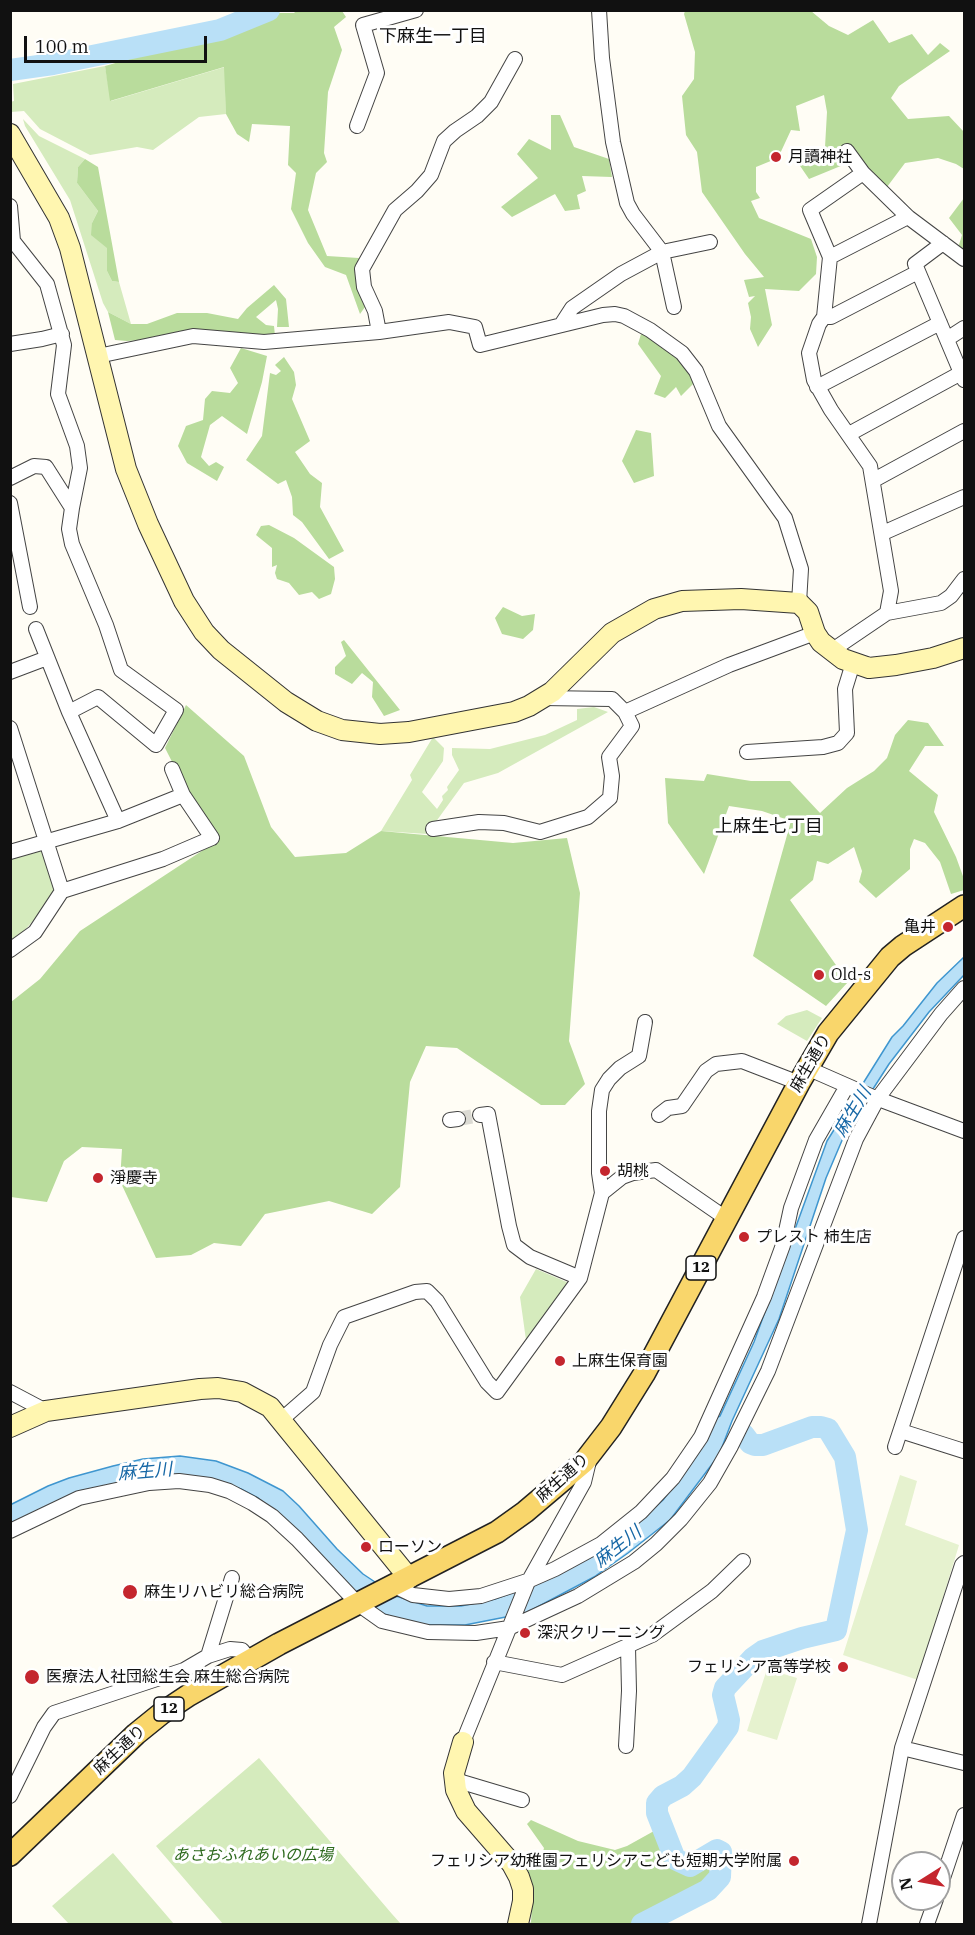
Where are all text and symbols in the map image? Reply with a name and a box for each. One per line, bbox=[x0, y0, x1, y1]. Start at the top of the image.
scale bar bbox=[27, 24, 210, 62]
district label: 下麻生一丁目 bbox=[379, 26, 487, 48]
text: 100 m bbox=[35, 35, 89, 58]
place label: 月讀神社 bbox=[788, 147, 852, 167]
marker: 月讀神社 bbox=[769, 150, 783, 164]
district label: 上麻生七丁目 bbox=[715, 816, 823, 838]
place label: 亀井 bbox=[904, 917, 936, 937]
marker: 亀井 bbox=[941, 920, 955, 934]
place label: Old-s bbox=[831, 965, 871, 985]
marker: Old-s bbox=[812, 968, 826, 982]
street label: 麻生通り bbox=[787, 1030, 835, 1096]
water label: 麻生川 bbox=[830, 1083, 876, 1141]
place label: 胡桃 bbox=[617, 1161, 649, 1181]
marker: 胡桃 bbox=[598, 1164, 612, 1178]
place label: 淨慶寺 bbox=[110, 1168, 158, 1188]
marker: 淨慶寺 bbox=[91, 1171, 105, 1185]
place label: プレスト 柿生店 bbox=[756, 1227, 872, 1247]
marker: プレスト 柿生店 bbox=[737, 1230, 751, 1244]
road number: 12 bbox=[686, 1256, 716, 1280]
place label: 上麻生保育園 bbox=[572, 1351, 668, 1371]
marker: 上麻生保育園 bbox=[553, 1354, 567, 1368]
street label: 麻生通り bbox=[533, 1449, 593, 1507]
water label: 麻生川 bbox=[117, 1459, 173, 1485]
water label: 麻生川 bbox=[590, 1522, 646, 1572]
place label: ローソン bbox=[378, 1537, 442, 1557]
marker: ローソン bbox=[359, 1540, 373, 1554]
place label: 麻生リハビリ総合病院 bbox=[144, 1582, 304, 1602]
marker: 麻生リハビリ総合病院 bbox=[121, 1583, 139, 1601]
place label: 深沢クリーニング bbox=[537, 1623, 665, 1643]
marker: 深沢クリーニング bbox=[518, 1626, 532, 1640]
place label: フェリシア高等学校 bbox=[687, 1657, 831, 1677]
marker: フェリシア高等学校 bbox=[836, 1660, 850, 1674]
place label: 医療法人社団総生会 麻生総合病院 bbox=[46, 1667, 290, 1687]
marker: 医療法人社団総生会 麻生総合病院 bbox=[23, 1668, 41, 1686]
road number: 12 bbox=[154, 1697, 184, 1721]
street label: 麻生通り bbox=[90, 1721, 150, 1779]
park label: あさおふれあいの広場 bbox=[173, 1845, 333, 1865]
place label: フェリシア幼稚園フェリシアこども短期大学附属 bbox=[430, 1851, 782, 1871]
north arrow bbox=[891, 1851, 951, 1911]
marker: フェリシア幼稚園フェリシアこども短期大学附属 bbox=[787, 1854, 801, 1868]
text: N bbox=[894, 1876, 916, 1892]

